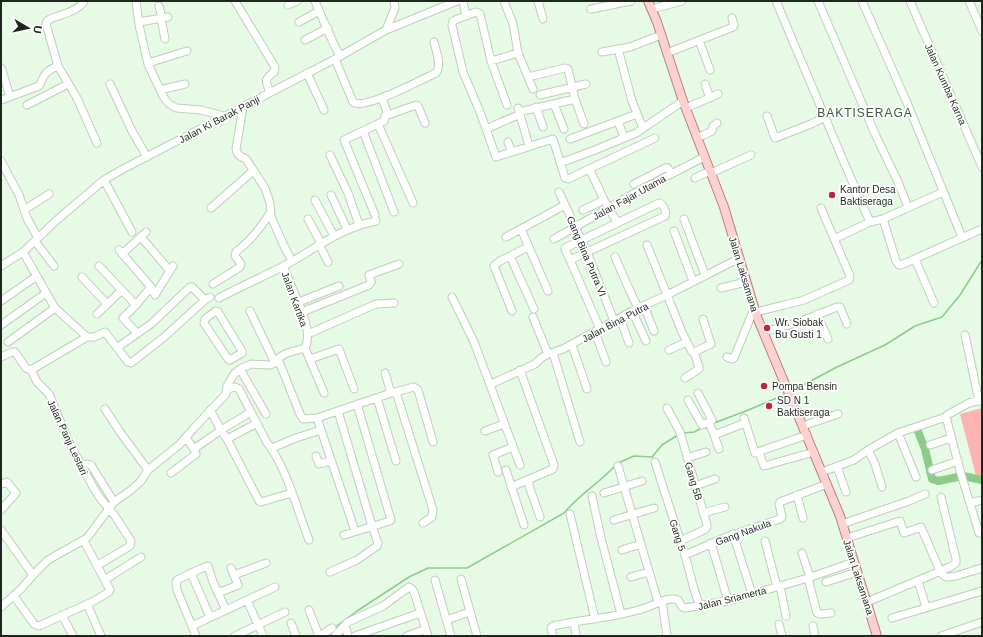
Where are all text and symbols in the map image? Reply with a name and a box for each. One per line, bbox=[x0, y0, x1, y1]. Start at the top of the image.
north arrow bbox=[8, 8, 48, 48]
text: U bbox=[31, 25, 44, 34]
street label: Jalan Kumba Karna bbox=[923, 42, 969, 127]
street label: Jalan Ki Barak Panji bbox=[177, 94, 261, 145]
district label: BAKTISERAGA bbox=[817, 106, 913, 120]
street label: Jalan Fajar Utama bbox=[591, 173, 668, 222]
place label: Kantor Desa Baktiseraga bbox=[840, 184, 896, 207]
marker: Kantor Desa Baktiseraga bbox=[827, 190, 837, 200]
street label: Gang Bina Putra VI bbox=[565, 214, 608, 298]
street label: Jalan Laksamana bbox=[727, 235, 760, 314]
street label: Jalan Kartika bbox=[279, 270, 310, 329]
street label: Jalan Bina Putra bbox=[580, 300, 651, 345]
place label: Wr. Siobak Bu Gusti 1 bbox=[775, 317, 824, 340]
marker: Wr. Siobak Bu Gusti 1 bbox=[762, 323, 772, 333]
marker: Pompa Bensin bbox=[759, 381, 769, 391]
place label: Pompa Bensin bbox=[772, 381, 837, 392]
place label: SD N 1 Baktiseraga bbox=[777, 395, 830, 418]
street label: Jalan Panji Lestari bbox=[45, 398, 90, 477]
marker: SD N 1 Baktiseraga bbox=[764, 401, 774, 411]
street label: Gang 5B bbox=[682, 461, 705, 502]
street label: Gang Nakula bbox=[714, 517, 773, 548]
street label: Gang 5 bbox=[667, 518, 688, 553]
street label: Jalan Laksamana bbox=[841, 538, 876, 617]
street label: Jalan Sriamerta bbox=[697, 585, 768, 612]

